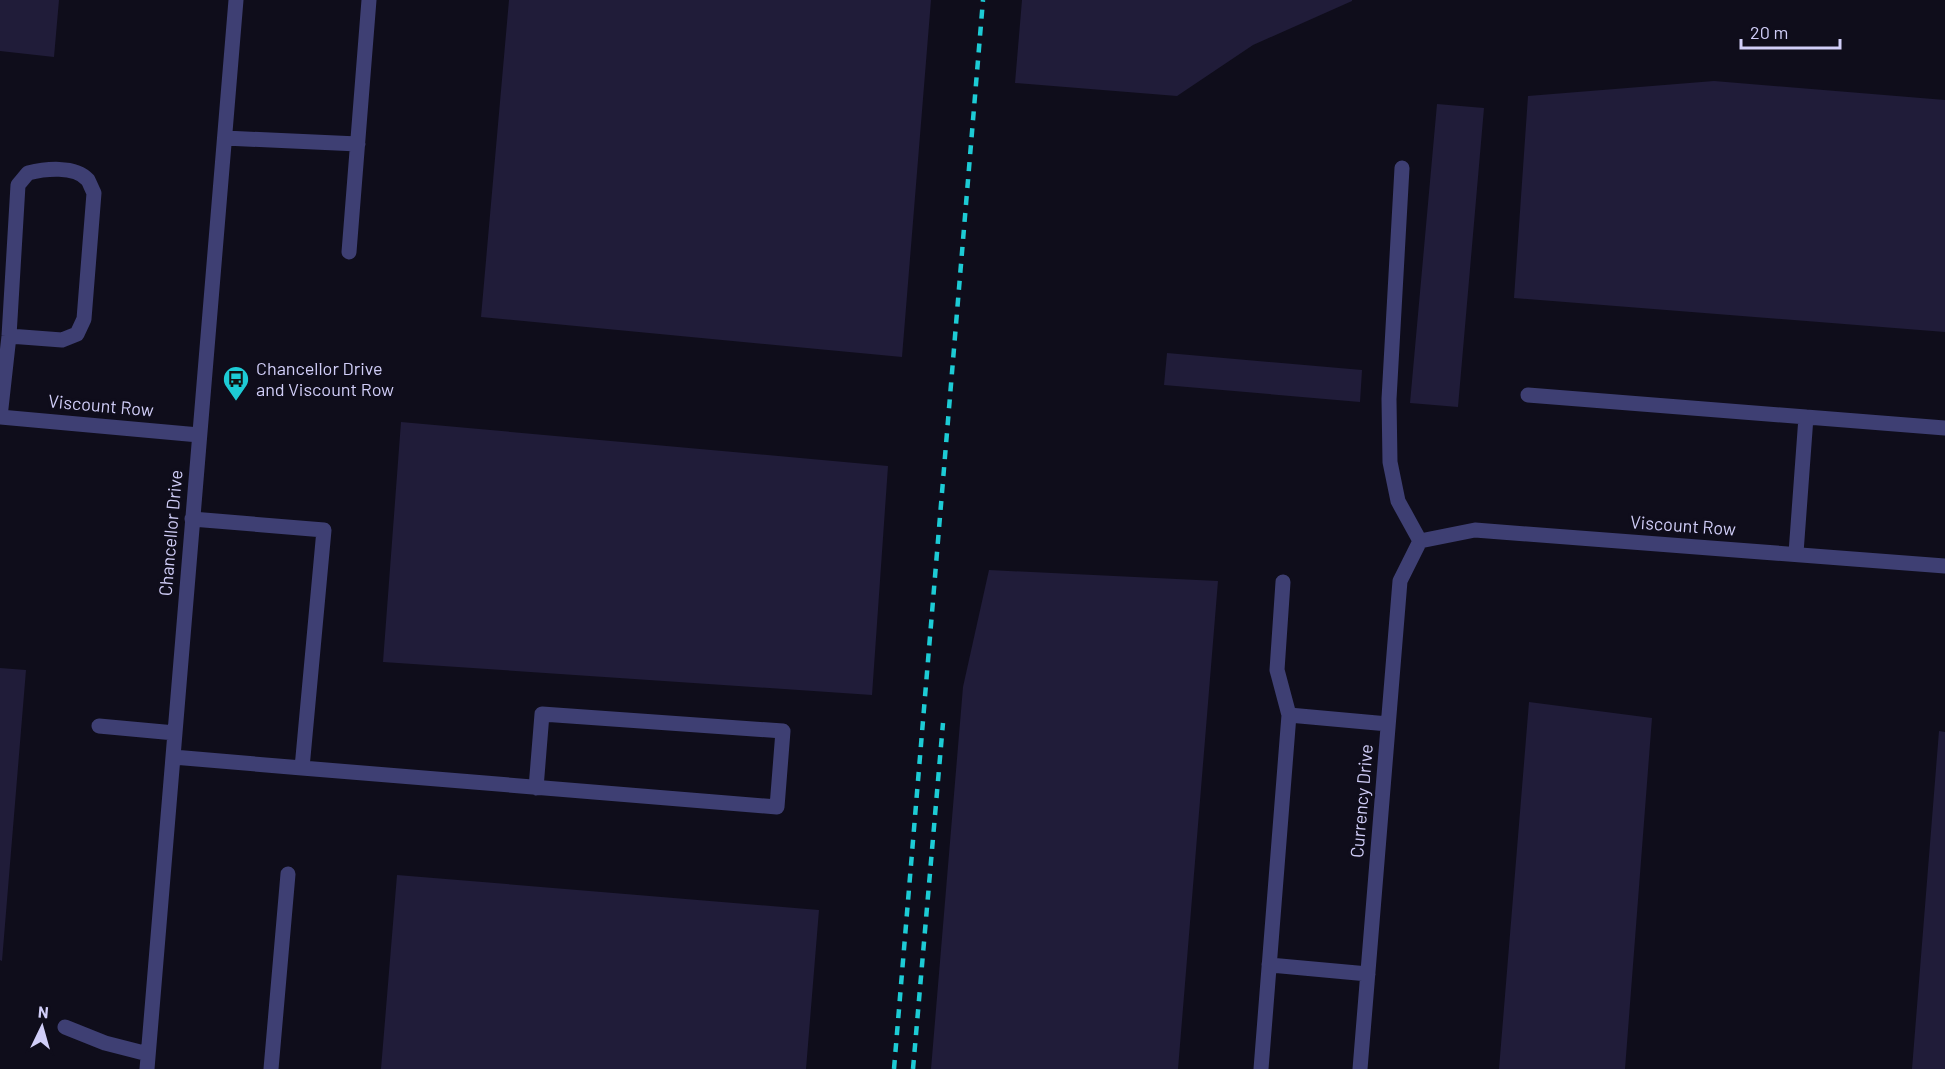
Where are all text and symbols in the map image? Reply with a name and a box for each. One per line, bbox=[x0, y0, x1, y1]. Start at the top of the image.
scale bar bbox=[1741, 12, 1840, 50]
text: 20 m bbox=[1750, 21, 1788, 43]
place label: Chancellor Drive and Viscount Row bbox=[256, 357, 394, 400]
bus stop icon: Chancellor Drive and Viscount Row bbox=[221, 364, 251, 402]
street label: Viscount Row bbox=[47, 389, 155, 421]
street label: Chancellor Drive bbox=[154, 469, 186, 597]
street label: Viscount Row bbox=[1630, 510, 1737, 540]
street label: Currency Drive bbox=[1345, 743, 1377, 859]
north arrow bbox=[12, 997, 72, 1057]
text: N bbox=[37, 1002, 49, 1021]

